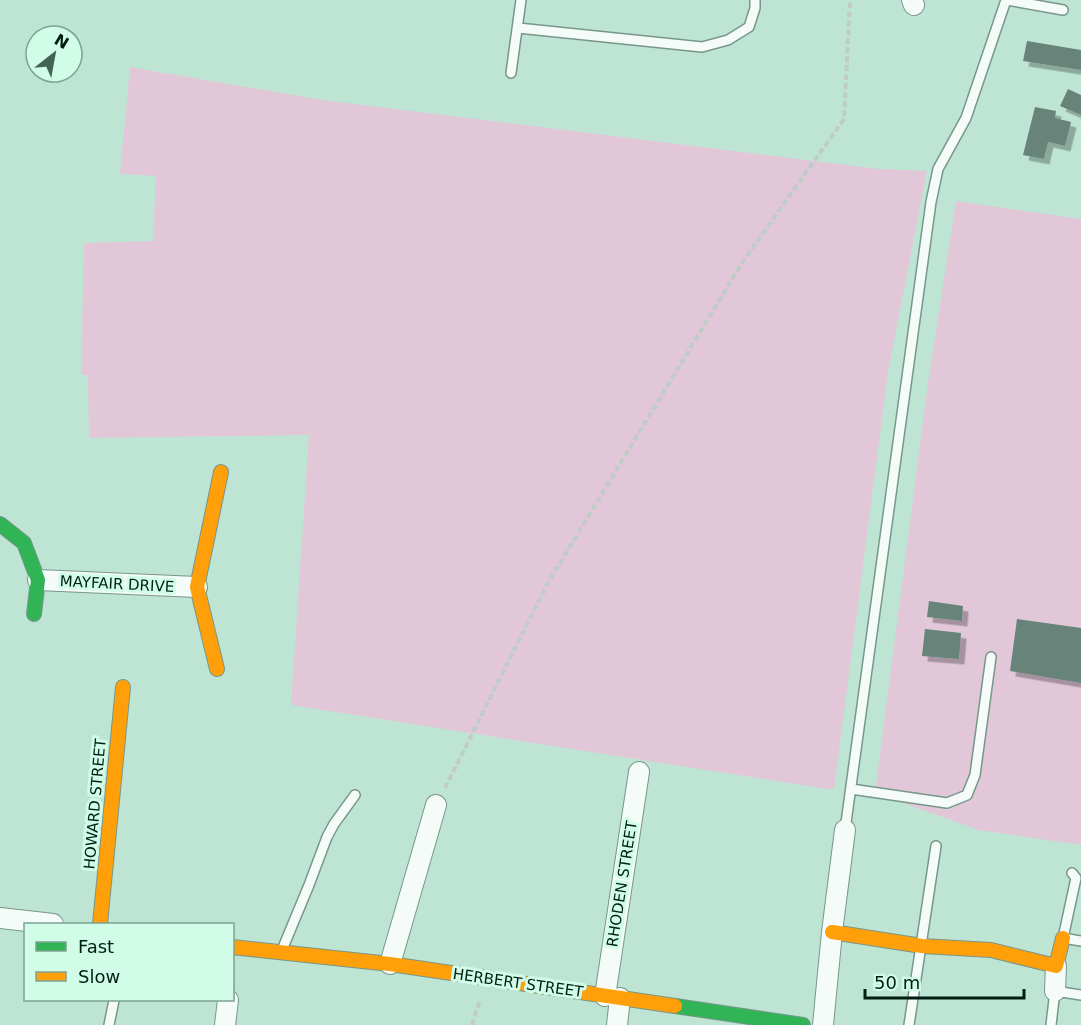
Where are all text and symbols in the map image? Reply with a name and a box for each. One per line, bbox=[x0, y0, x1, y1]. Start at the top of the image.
north arrow bbox=[24, 24, 84, 84]
text: N bbox=[51, 30, 72, 53]
street label: MAYFAIR DRIVE bbox=[59, 572, 175, 596]
street label: HOWARD STREET bbox=[80, 737, 110, 870]
street label: RHODEN STREET bbox=[603, 819, 641, 948]
legend bbox=[24, 923, 234, 1001]
text: Fast bbox=[78, 936, 114, 957]
scale bar bbox=[865, 962, 1024, 1000]
street label: HERBERT STREET bbox=[452, 965, 585, 1001]
text: Slow bbox=[78, 966, 120, 987]
text: 50 m bbox=[874, 972, 920, 993]

